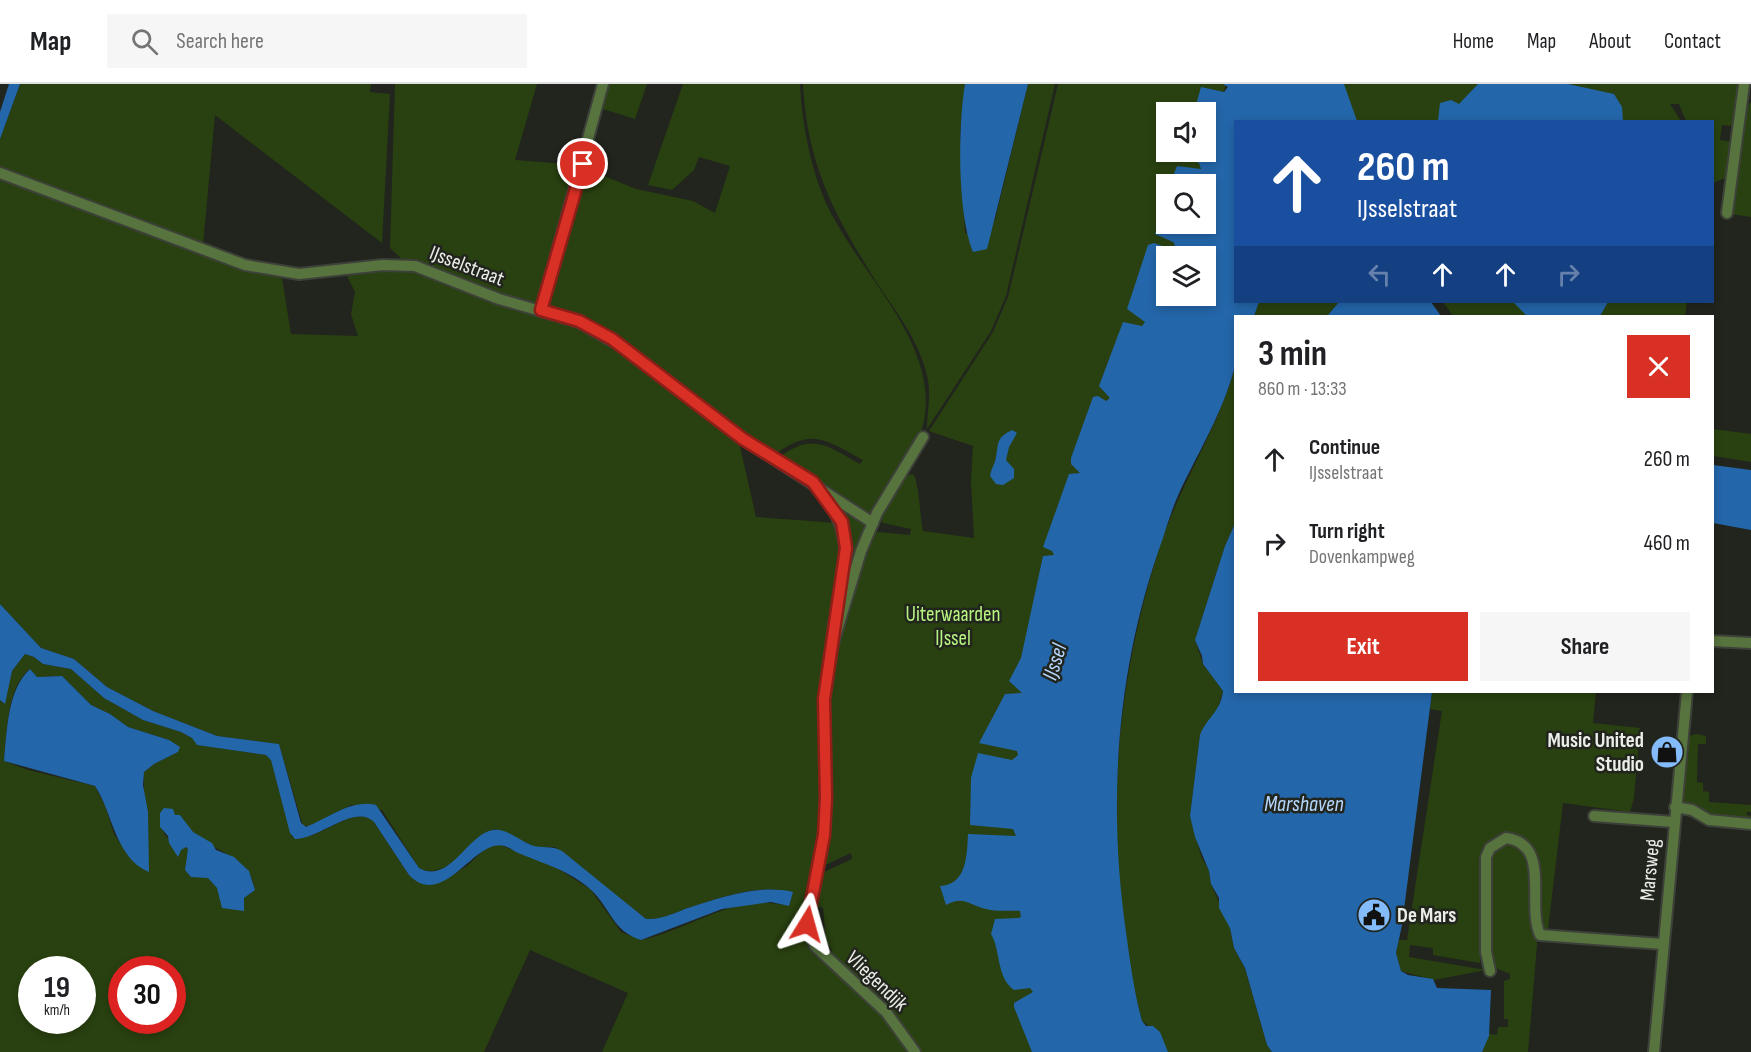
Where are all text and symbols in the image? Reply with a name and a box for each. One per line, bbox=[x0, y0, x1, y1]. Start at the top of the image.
search box bbox=[107, 14, 527, 68]
text: Map bbox=[30, 25, 71, 58]
icon: search bbox=[128, 25, 161, 58]
text: Search here bbox=[176, 28, 264, 55]
text: Home bbox=[1453, 29, 1494, 54]
text: Map bbox=[1527, 29, 1556, 54]
text: About bbox=[1589, 29, 1631, 54]
text: Contact bbox=[1664, 29, 1721, 54]
map controls bbox=[1156, 102, 1216, 306]
button: sound bbox=[1156, 102, 1216, 162]
pin bbox=[557, 138, 608, 189]
text: 260 m bbox=[1357, 142, 1450, 193]
icon: ahead bbox=[1258, 144, 1336, 222]
icon: arrive bbox=[566, 147, 599, 180]
button: search bbox=[1156, 174, 1216, 234]
text: IJsselstraat bbox=[1357, 193, 1457, 225]
street label: IJsselstraat bbox=[426, 240, 508, 292]
button: layers bbox=[1156, 246, 1216, 306]
icon: left bbox=[1363, 258, 1396, 291]
icon: ahead bbox=[1426, 258, 1459, 291]
icon: ahead bbox=[1489, 258, 1522, 291]
icon: right bbox=[1552, 258, 1585, 291]
text: 3 min bbox=[1258, 333, 1327, 376]
button: close bbox=[1627, 335, 1690, 398]
text: 860 m · 13:33 bbox=[1258, 377, 1347, 401]
text: Continue bbox=[1309, 434, 1380, 461]
icon: ahead bbox=[1258, 443, 1291, 476]
text: 260 m bbox=[1644, 446, 1690, 473]
text: IJsselstraat bbox=[1309, 461, 1383, 485]
text: Turn right bbox=[1309, 518, 1385, 545]
icon: right bbox=[1258, 527, 1291, 560]
text: 460 m bbox=[1644, 530, 1690, 557]
text: Dovenkampweg bbox=[1309, 545, 1415, 569]
park label: Uiterwaarden IJssel bbox=[906, 602, 1000, 651]
button: Exit bbox=[1258, 612, 1468, 681]
button: Share bbox=[1480, 612, 1690, 681]
water label: IJssel bbox=[1037, 640, 1074, 683]
place label: Music United Studio bbox=[1548, 728, 1644, 777]
shop icon: Music United Studio bbox=[1649, 734, 1685, 770]
water label: Marshaven bbox=[1264, 791, 1344, 818]
street label: Marsweg bbox=[1635, 838, 1665, 902]
position arrow bbox=[775, 892, 839, 956]
public building icon: De Mars bbox=[1356, 897, 1392, 933]
place label: De Mars bbox=[1397, 903, 1456, 928]
street label: Vliegendijk bbox=[841, 945, 913, 1017]
speed limit sign: 30 bbox=[108, 956, 186, 1034]
text: 19 bbox=[44, 970, 70, 1006]
text: km/h bbox=[44, 1001, 70, 1020]

